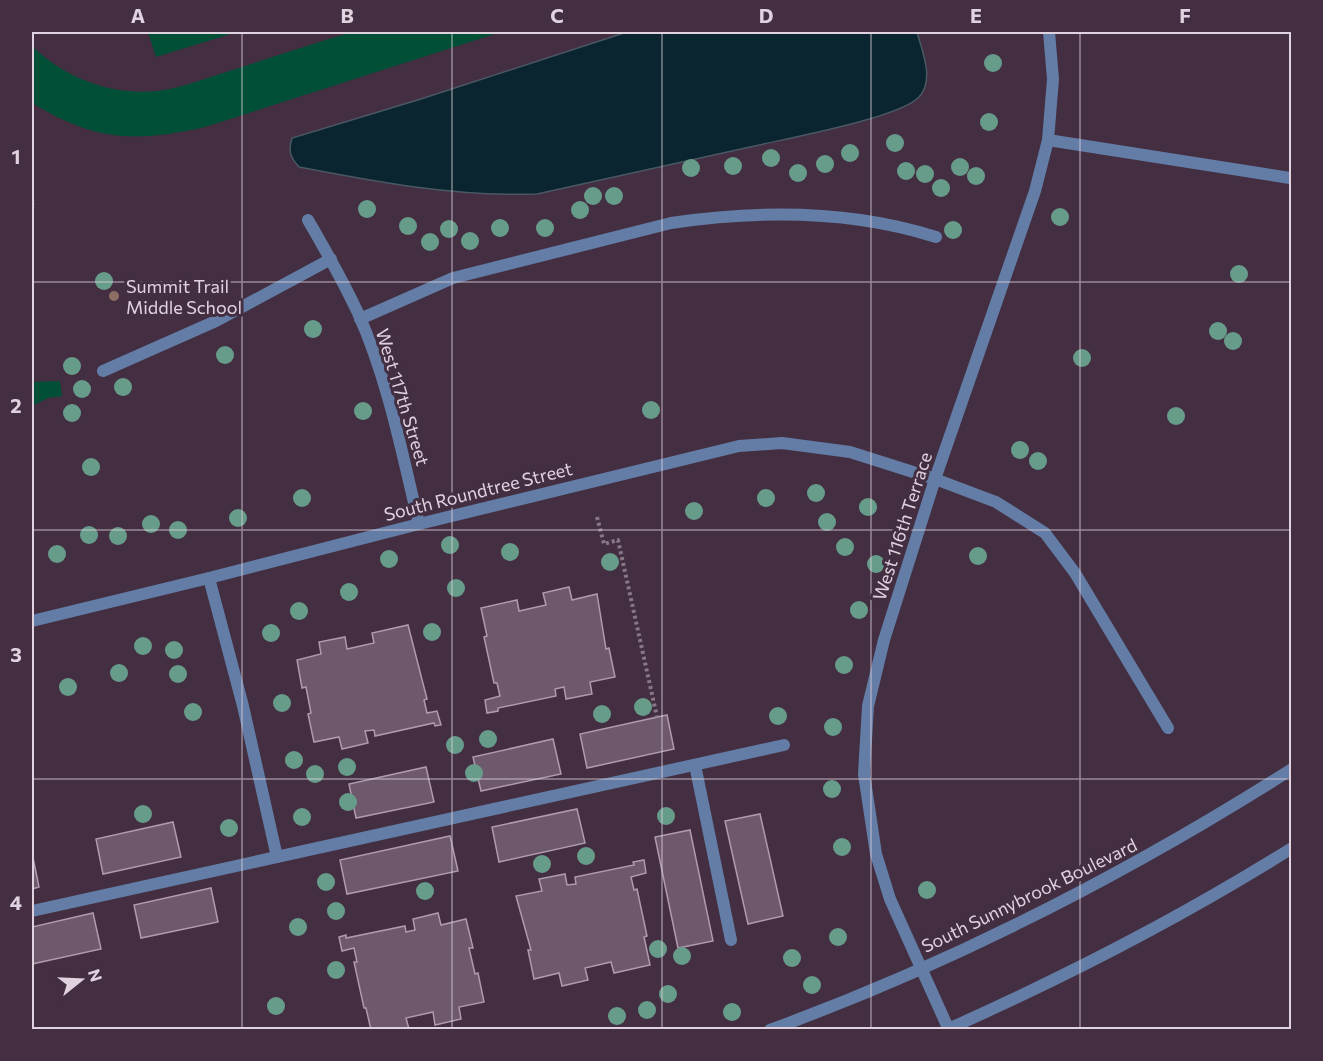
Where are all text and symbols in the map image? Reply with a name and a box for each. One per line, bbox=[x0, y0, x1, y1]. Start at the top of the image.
text: A bbox=[131, 3, 145, 27]
text: B bbox=[340, 3, 354, 27]
text: C bbox=[550, 3, 564, 27]
text: D bbox=[759, 3, 773, 27]
text: E bbox=[970, 3, 982, 27]
text: F bbox=[1179, 3, 1191, 27]
text: 1 bbox=[11, 144, 21, 168]
place label: Summit Trail Middle School bbox=[126, 275, 242, 318]
marker: Summit Trail Middle School bbox=[107, 289, 121, 303]
street label: West 117th Street bbox=[372, 326, 434, 468]
text: 2 bbox=[10, 393, 22, 417]
street label: West 116th Terrace bbox=[868, 449, 936, 603]
street label: South Roundtree Street bbox=[382, 457, 574, 525]
text: 3 bbox=[10, 642, 22, 666]
street label: South Sunnybrook Boulevard bbox=[918, 833, 1140, 957]
text: 4 bbox=[10, 890, 22, 914]
north arrow bbox=[51, 950, 111, 1010]
text: N bbox=[85, 967, 107, 984]

